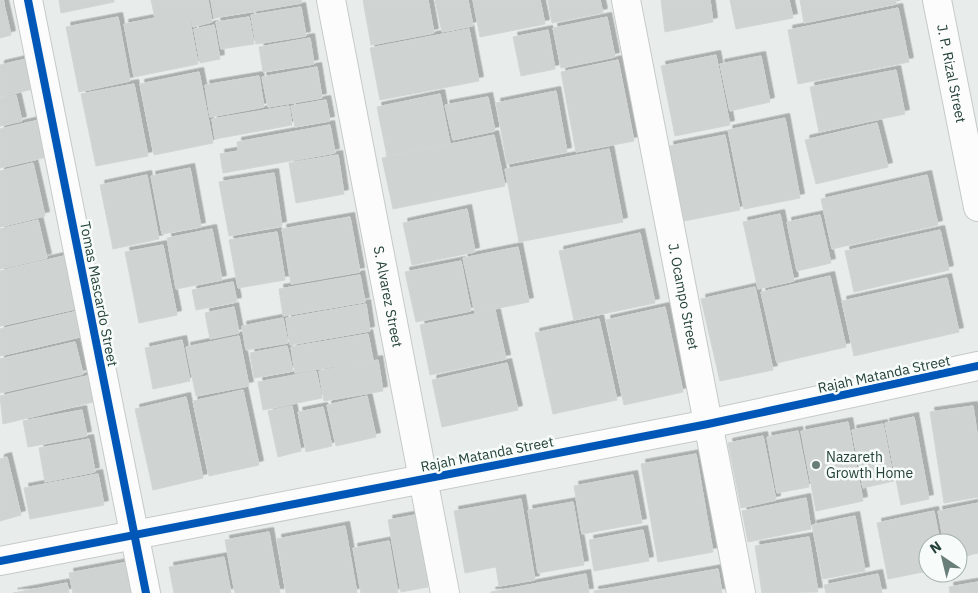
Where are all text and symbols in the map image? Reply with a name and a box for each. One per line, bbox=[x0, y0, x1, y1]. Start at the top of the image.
street label: J. P. Rizal Street bbox=[933, 23, 970, 125]
street label: Tomas Mascardo Street bbox=[76, 220, 122, 368]
street label: J. Ocampo Street bbox=[664, 242, 703, 351]
street label: S. Alvarez Street bbox=[369, 244, 407, 349]
street label: Rajah Matanda Street bbox=[816, 351, 952, 397]
street label: Rajah Matanda Street bbox=[419, 432, 555, 476]
place label: Nazareth Growth Home bbox=[826, 448, 913, 482]
marker: Nazareth Growth Home bbox=[810, 459, 822, 471]
north arrow bbox=[918, 533, 968, 583]
text: N bbox=[926, 537, 945, 558]

